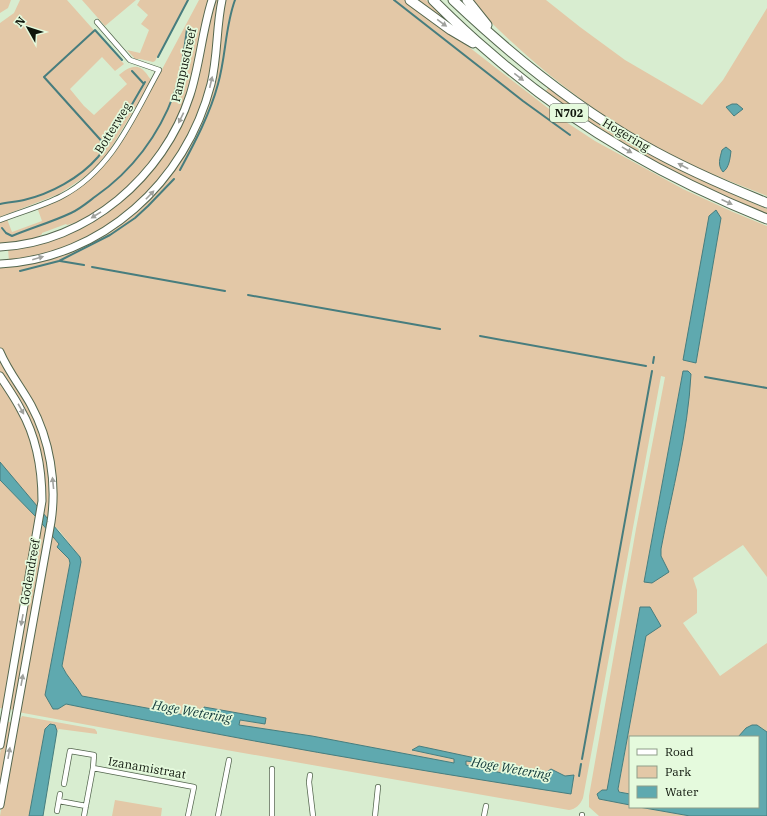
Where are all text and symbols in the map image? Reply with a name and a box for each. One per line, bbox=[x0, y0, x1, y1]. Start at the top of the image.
north arrow bbox=[8, 8, 48, 48]
text: N bbox=[12, 14, 29, 29]
one-way arrow bbox=[436, 19, 447, 27]
street label: Pampusdreef bbox=[168, 26, 200, 103]
one-way arrow bbox=[514, 72, 525, 81]
one-way arrow bbox=[208, 76, 214, 88]
street label: Botterweg bbox=[91, 99, 134, 156]
road number: N702 bbox=[550, 104, 588, 122]
one-way arrow bbox=[178, 113, 184, 124]
street label: Hogering bbox=[600, 115, 653, 155]
one-way arrow bbox=[622, 146, 632, 154]
one-way arrow bbox=[677, 163, 688, 169]
one-way arrow bbox=[145, 190, 155, 200]
one-way arrow bbox=[722, 199, 733, 205]
one-way arrow bbox=[91, 211, 101, 219]
one-way arrow bbox=[33, 255, 45, 261]
one-way arrow bbox=[17, 403, 24, 415]
one-way arrow bbox=[49, 477, 56, 489]
street label: Godendreef bbox=[16, 537, 43, 606]
one-way arrow bbox=[19, 614, 25, 627]
one-way arrow bbox=[19, 674, 25, 686]
water label: Hoge Wetering bbox=[150, 696, 234, 727]
legend bbox=[629, 736, 759, 808]
text: Road bbox=[665, 744, 694, 759]
one-way arrow bbox=[6, 747, 12, 759]
street label: Izanamistraat bbox=[107, 753, 187, 782]
water label: Hoge Wetering bbox=[469, 753, 553, 784]
text: Park bbox=[665, 764, 691, 779]
text: Water bbox=[665, 784, 699, 799]

